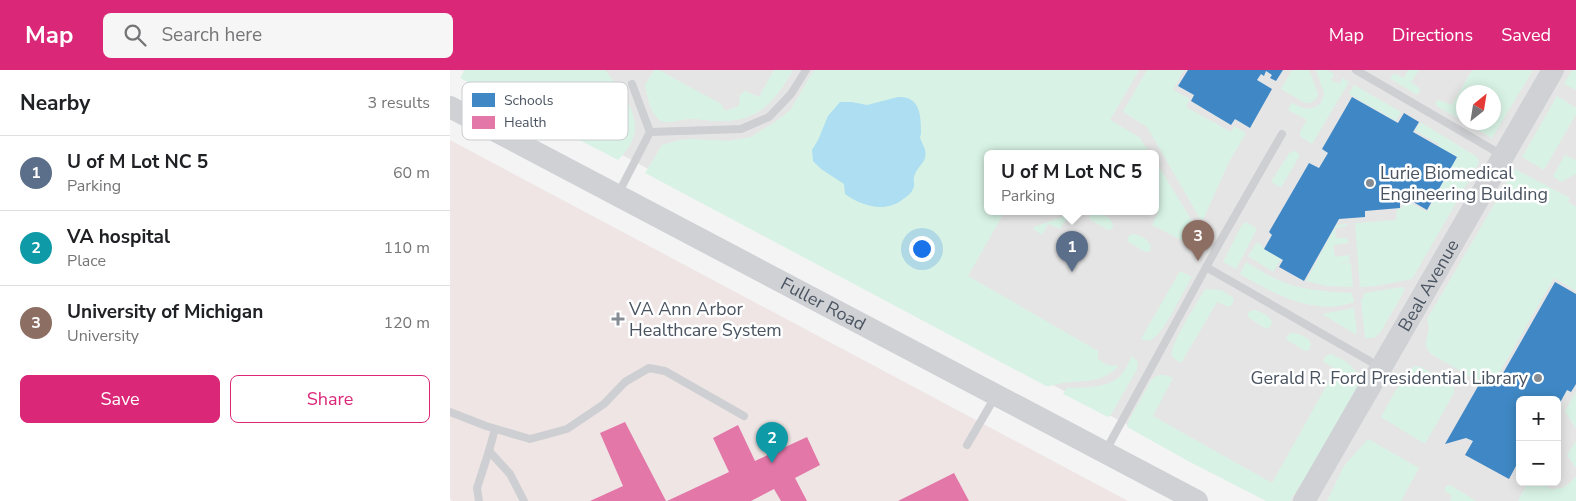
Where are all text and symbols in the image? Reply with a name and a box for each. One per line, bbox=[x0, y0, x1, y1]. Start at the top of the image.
search box bbox=[103, 13, 453, 58]
text: Map bbox=[25, 19, 73, 51]
icon: search bbox=[121, 21, 149, 49]
text: Search here bbox=[161, 22, 262, 48]
text: Map bbox=[1329, 23, 1364, 47]
text: Directions bbox=[1392, 23, 1473, 47]
text: Saved bbox=[1501, 23, 1551, 47]
legend bbox=[462, 82, 628, 140]
north arrow bbox=[1456, 85, 1501, 130]
text: Nearby bbox=[20, 89, 90, 117]
text: Schools bbox=[504, 91, 554, 110]
text: 3 results bbox=[368, 92, 430, 114]
text: Health bbox=[504, 113, 546, 132]
text: U of M Lot NC 5 bbox=[67, 149, 208, 175]
popup bbox=[984, 150, 1159, 215]
text: U of M Lot NC 5 bbox=[1001, 159, 1142, 185]
place label: Lurie Biomedical Engineering Building bbox=[1380, 161, 1548, 206]
text: 1 bbox=[31, 162, 41, 184]
text: 60 m bbox=[393, 162, 430, 184]
text: Parking bbox=[67, 175, 121, 197]
marker: Lurie Biomedical Engineering Building bbox=[1364, 177, 1376, 189]
text: Parking bbox=[1001, 185, 1055, 207]
pin: 3 bbox=[1182, 220, 1214, 261]
text: VA hospital bbox=[67, 224, 170, 250]
pin: 1 bbox=[1056, 231, 1088, 272]
street label: Beal Avenue bbox=[1393, 235, 1465, 336]
your location bbox=[909, 236, 935, 262]
text: 2 bbox=[31, 237, 41, 259]
text: 110 m bbox=[383, 237, 430, 259]
text: Place bbox=[67, 250, 106, 272]
street label: Fuller Road bbox=[777, 272, 870, 336]
place label: VA Ann Arbor Healthcare System bbox=[628, 297, 782, 342]
text: University of Michigan bbox=[67, 299, 263, 325]
text: 3 bbox=[31, 312, 41, 334]
text: 120 m bbox=[383, 312, 430, 334]
marker: VA Ann Arbor Healthcare System bbox=[611, 312, 625, 326]
text: University bbox=[67, 325, 139, 347]
place label: Gerald R. Ford Presidential Library bbox=[1250, 366, 1529, 390]
marker: Gerald R. Ford Presidential Library bbox=[1532, 372, 1544, 384]
button: Save bbox=[20, 375, 220, 423]
button: Share bbox=[230, 375, 430, 423]
map controls bbox=[1516, 396, 1561, 486]
button: + bbox=[1516, 396, 1561, 441]
pin: 2 bbox=[756, 422, 788, 463]
button: − bbox=[1516, 441, 1561, 486]

